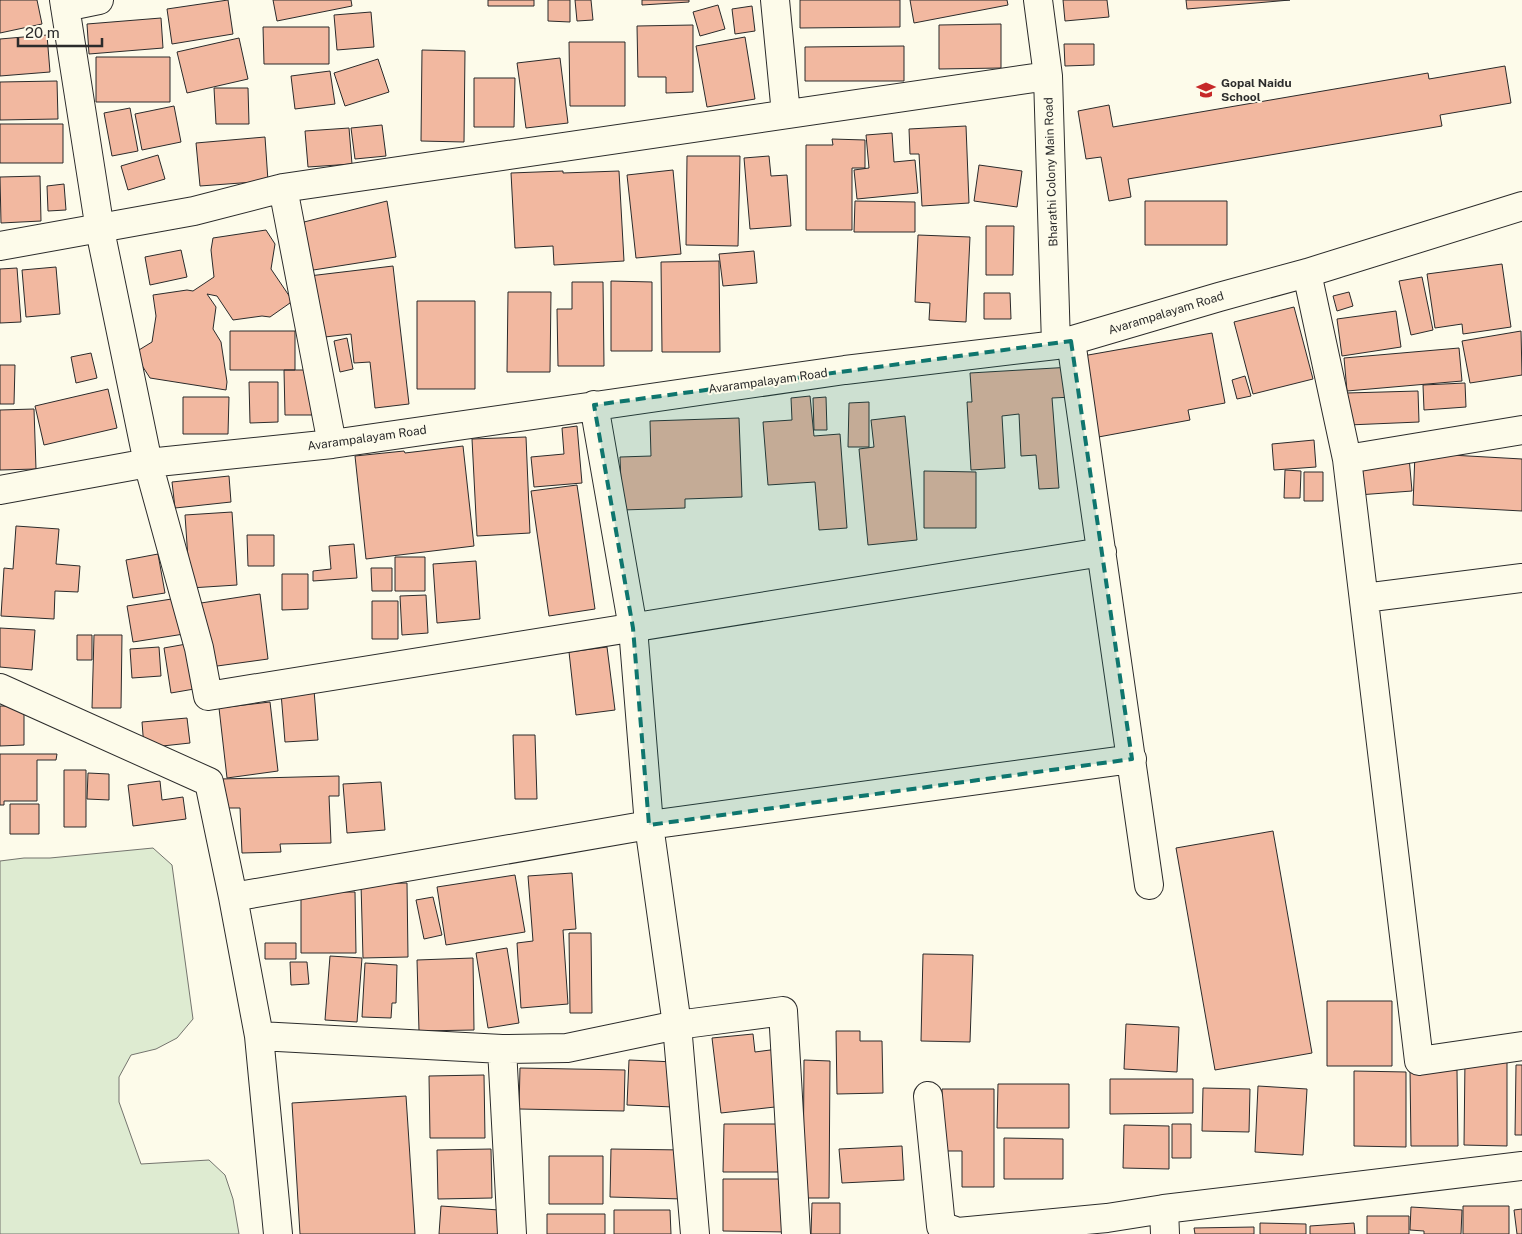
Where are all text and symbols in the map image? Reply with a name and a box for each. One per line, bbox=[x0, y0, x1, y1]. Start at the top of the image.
scale bar bbox=[18, 15, 101, 47]
text: 20 m bbox=[25, 24, 60, 41]
place label: Gopal Naidu School bbox=[1221, 76, 1292, 104]
school or university icon: Gopal Naidu School bbox=[1195, 79, 1217, 101]
street label: Bharathi Colony Main Road bbox=[1041, 97, 1061, 247]
street label: Avarampalayam Road bbox=[1106, 289, 1226, 337]
street label: Avarampalayam Road bbox=[708, 366, 828, 396]
street label: Avarampalayam Road bbox=[307, 423, 427, 453]

